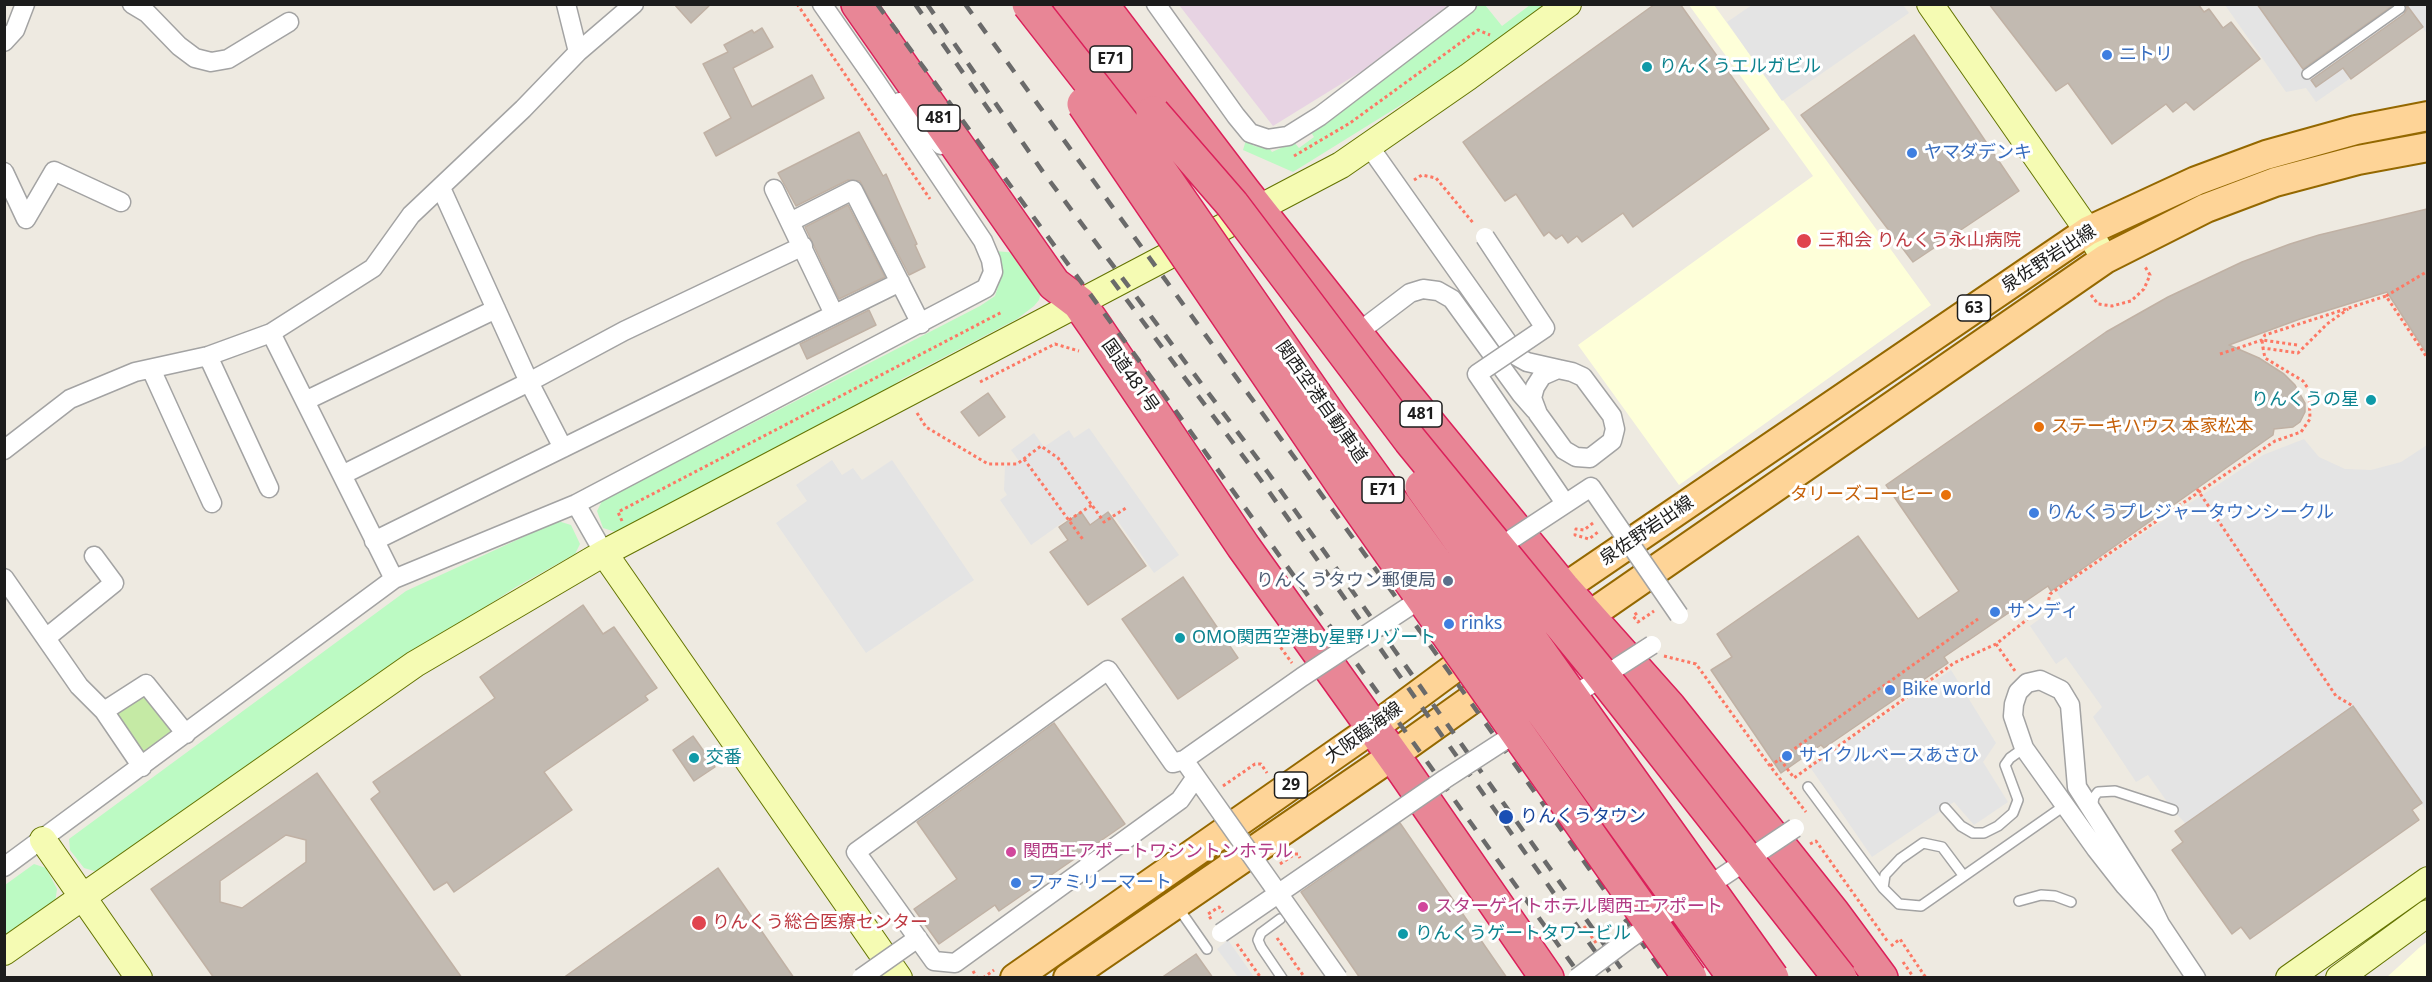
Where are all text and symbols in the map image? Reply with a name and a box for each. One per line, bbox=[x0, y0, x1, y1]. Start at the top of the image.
place label: ニトリ bbox=[2119, 44, 2173, 66]
road number: E71 bbox=[1090, 46, 1132, 72]
marker: ニトリ bbox=[2100, 48, 2114, 62]
place label: りんくうエルガビル bbox=[1659, 56, 1821, 78]
marker: りんくうエルガビル bbox=[1640, 60, 1654, 74]
road number: 481 bbox=[918, 105, 960, 131]
place label: ヤマダデンキ bbox=[1924, 142, 2032, 164]
marker: ヤマダデンキ bbox=[1905, 146, 1919, 160]
street label: 泉佐野岩出線 bbox=[1998, 221, 2100, 297]
place label: 三和会 りんくう永山病院 bbox=[1818, 230, 2021, 252]
marker: 三和会 りんくう永山病院 bbox=[1795, 232, 1813, 250]
road number: 63 bbox=[1958, 295, 1990, 321]
street label: 国道481号 bbox=[1097, 335, 1163, 417]
street label: 関西空港自動車道 bbox=[1271, 337, 1371, 467]
place label: りんくうの星 bbox=[2251, 389, 2359, 411]
marker: りんくうの星 bbox=[2364, 393, 2378, 407]
road number: 481 bbox=[1400, 401, 1442, 427]
place label: ステーキハウス 本家松本 bbox=[2051, 416, 2254, 438]
marker: ステーキハウス 本家松本 bbox=[2032, 420, 2046, 434]
road number: E71 bbox=[1362, 477, 1404, 503]
place label: タリーズコーヒー bbox=[1790, 484, 1934, 506]
marker: タリーズコーヒー bbox=[1939, 488, 1953, 502]
street label: 泉佐野岩出線 bbox=[1596, 492, 1698, 570]
place label: りんくうプレジャータウンシークル bbox=[2046, 502, 2334, 524]
marker: りんくうプレジャータウンシークル bbox=[2027, 506, 2041, 520]
place label: りんくうタウン郵便局 bbox=[1256, 570, 1436, 592]
marker: りんくうタウン郵便局 bbox=[1441, 574, 1455, 588]
place label: サンディ bbox=[2007, 601, 2079, 623]
marker: サンディ bbox=[1988, 605, 2002, 619]
place label: rinks bbox=[1461, 613, 1502, 635]
marker: rinks bbox=[1442, 617, 1456, 631]
place label: OMO関西空港by星野リゾート bbox=[1192, 627, 1436, 649]
marker: OMO関西空港by星野リゾート bbox=[1173, 631, 1187, 645]
place label: Bike world bbox=[1902, 679, 1991, 701]
marker: Bike world bbox=[1883, 683, 1897, 697]
street label: 大阪臨海線 bbox=[1321, 698, 1407, 768]
place label: サイクルベースあさひ bbox=[1799, 745, 1979, 767]
place label: 交番 bbox=[706, 747, 742, 769]
marker: サイクルベースあさひ bbox=[1780, 749, 1794, 763]
marker: 交番 bbox=[687, 751, 701, 765]
road number: 29 bbox=[1274, 772, 1308, 798]
place label: りんくうタウン bbox=[1520, 806, 1646, 828]
marker: りんくうタウン bbox=[1497, 808, 1515, 826]
place label: 関西エアポートワシントンホテル bbox=[1023, 841, 1293, 863]
marker: 関西エアポートワシントンホテル bbox=[1004, 845, 1018, 859]
place label: ファミリーマート bbox=[1028, 872, 1172, 894]
marker: ファミリーマート bbox=[1009, 876, 1023, 890]
place label: スターゲイトホテル関西エアポート bbox=[1435, 896, 1723, 918]
marker: スターゲイトホテル関西エアポート bbox=[1416, 900, 1430, 914]
place label: りんくう総合医療センター bbox=[712, 912, 928, 934]
marker: りんくう総合医療センター bbox=[690, 914, 708, 932]
place label: りんくうゲートタワービル bbox=[1415, 923, 1631, 945]
marker: りんくうゲートタワービル bbox=[1396, 927, 1410, 941]

